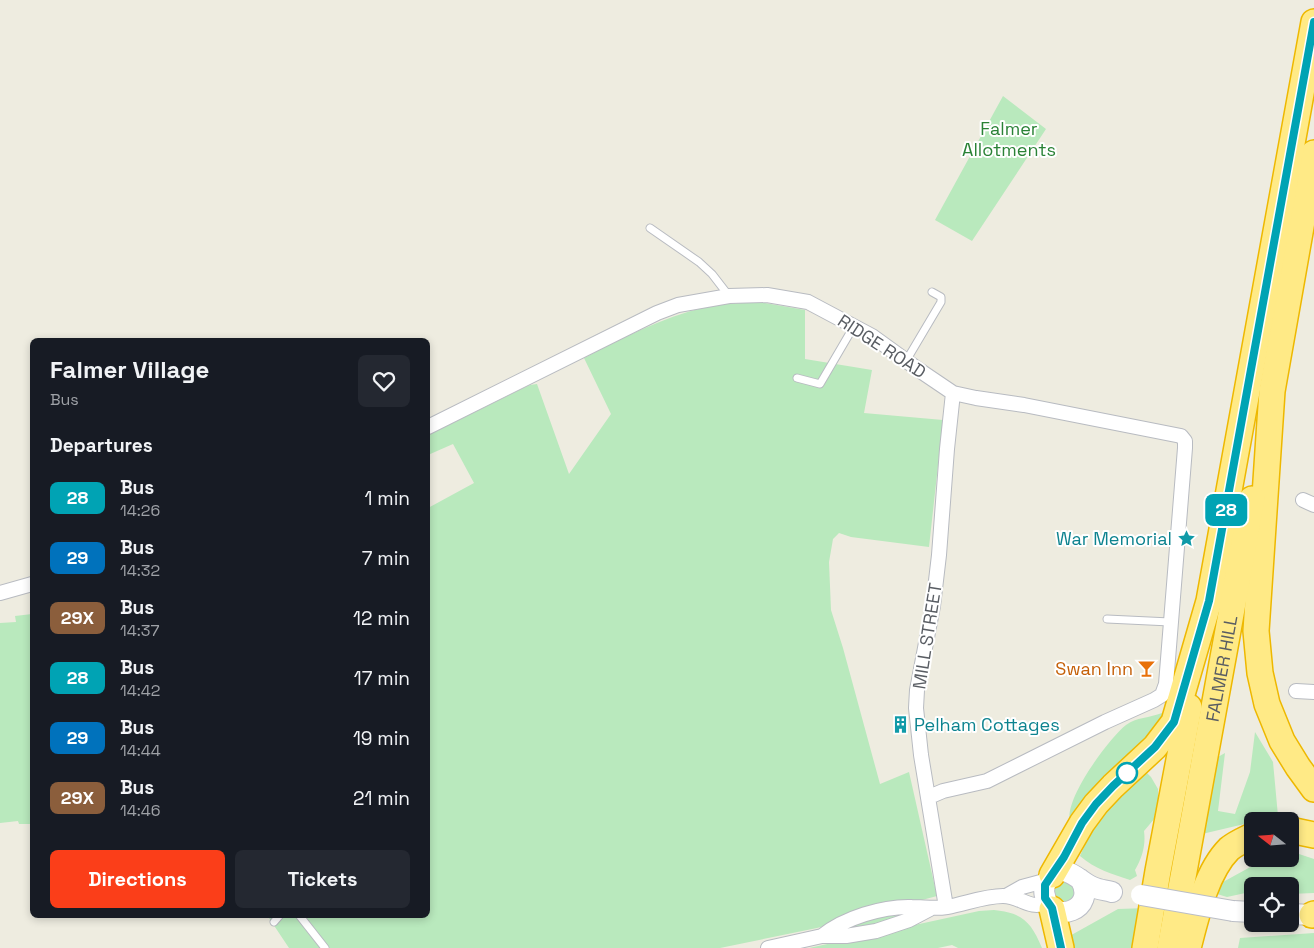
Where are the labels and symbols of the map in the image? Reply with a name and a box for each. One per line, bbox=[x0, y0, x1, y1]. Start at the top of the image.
park label: Falmer Allotments bbox=[962, 117, 1056, 161]
street label: RIDGE ROAD bbox=[833, 309, 931, 383]
line badge: 28 bbox=[1204, 494, 1248, 526]
place label: War Memorial bbox=[1056, 527, 1172, 550]
place icon: War Memorial bbox=[1176, 528, 1196, 548]
street label: MILL STREET bbox=[907, 581, 947, 691]
street label: FALMER HILL bbox=[1200, 613, 1242, 724]
place label: Swan Inn bbox=[1055, 657, 1133, 680]
bar icon: Swan Inn bbox=[1137, 658, 1157, 678]
place label: Pelham Cottages bbox=[914, 713, 1060, 736]
building icon: Pelham Cottages bbox=[890, 714, 910, 734]
unlabelled marker bbox=[1116, 762, 1138, 784]
north arrow bbox=[1244, 812, 1299, 868]

